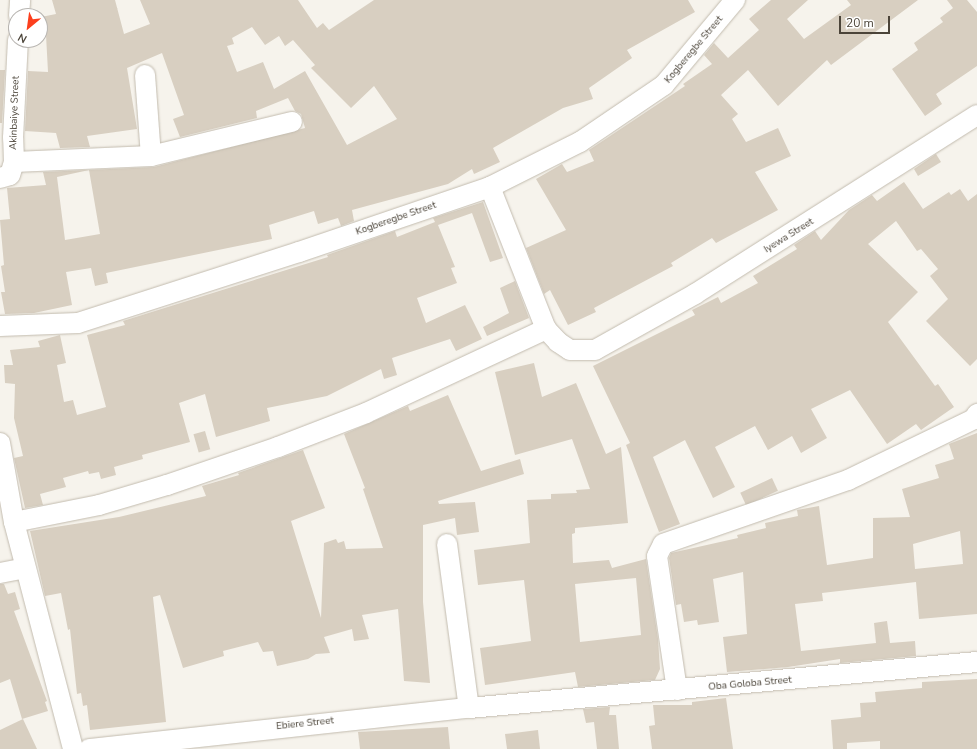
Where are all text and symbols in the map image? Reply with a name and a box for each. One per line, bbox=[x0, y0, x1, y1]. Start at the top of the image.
north arrow bbox=[8, 8, 48, 48]
scale bar bbox=[841, 8, 892, 34]
street label: Kogberegbe Street bbox=[662, 14, 726, 86]
text: 20 m bbox=[846, 15, 874, 31]
text: N bbox=[15, 30, 30, 47]
street label: Akinbaiye Street bbox=[8, 76, 22, 150]
street label: Kogberegbe Street bbox=[354, 200, 438, 238]
street label: Iyewa Street bbox=[762, 216, 816, 256]
street label: Oba Goloba Street bbox=[708, 674, 792, 694]
street label: Ebiere Street bbox=[276, 715, 334, 733]

